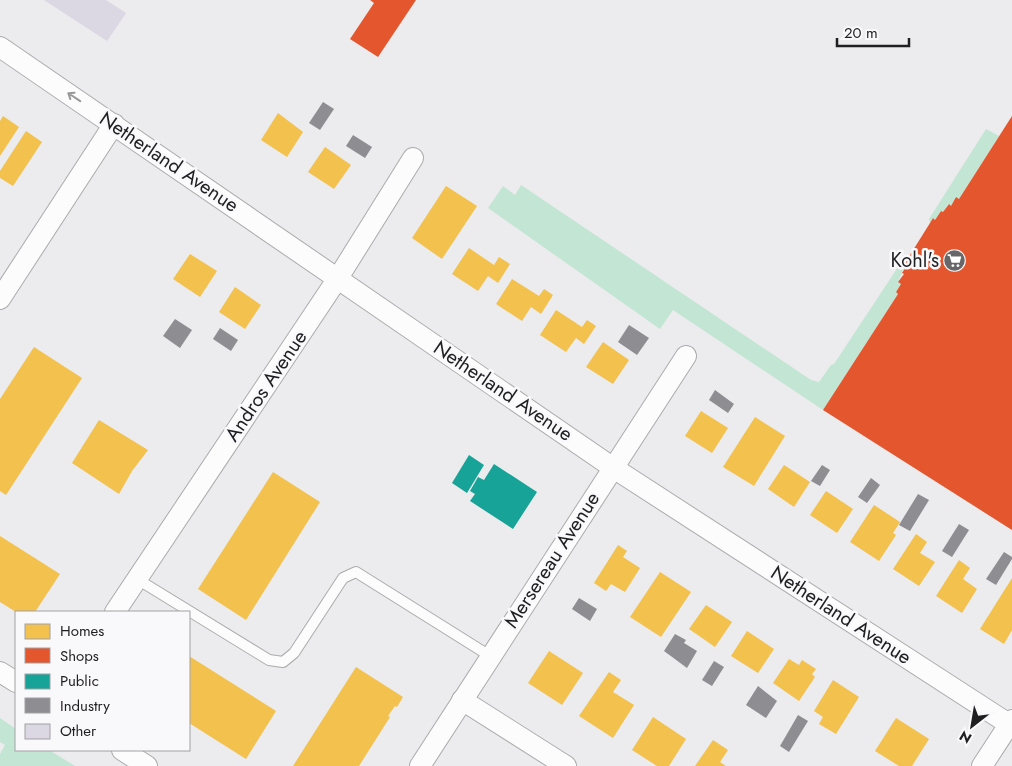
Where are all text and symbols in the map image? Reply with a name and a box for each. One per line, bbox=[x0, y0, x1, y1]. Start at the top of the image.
scale bar bbox=[837, 15, 910, 47]
text: 20 m bbox=[844, 22, 878, 44]
one-way arrow bbox=[67, 92, 81, 102]
street label: Netherland Avenue bbox=[93, 104, 245, 220]
place label: Kohl's bbox=[891, 246, 939, 275]
supermarket icon: Kohl's bbox=[943, 248, 967, 272]
street label: Andros Avenue bbox=[218, 324, 314, 448]
street label: Netherland Avenue bbox=[427, 333, 579, 449]
street label: Mersereau Avenue bbox=[497, 486, 607, 634]
street label: Netherland Avenue bbox=[765, 559, 917, 671]
legend bbox=[15, 611, 190, 751]
text: Homes bbox=[60, 620, 104, 642]
text: Shops bbox=[60, 645, 99, 667]
text: Public bbox=[60, 670, 99, 692]
text: Industry bbox=[60, 695, 110, 717]
north arrow bbox=[947, 701, 997, 751]
text: Other bbox=[60, 720, 97, 742]
text: N bbox=[955, 726, 975, 749]

